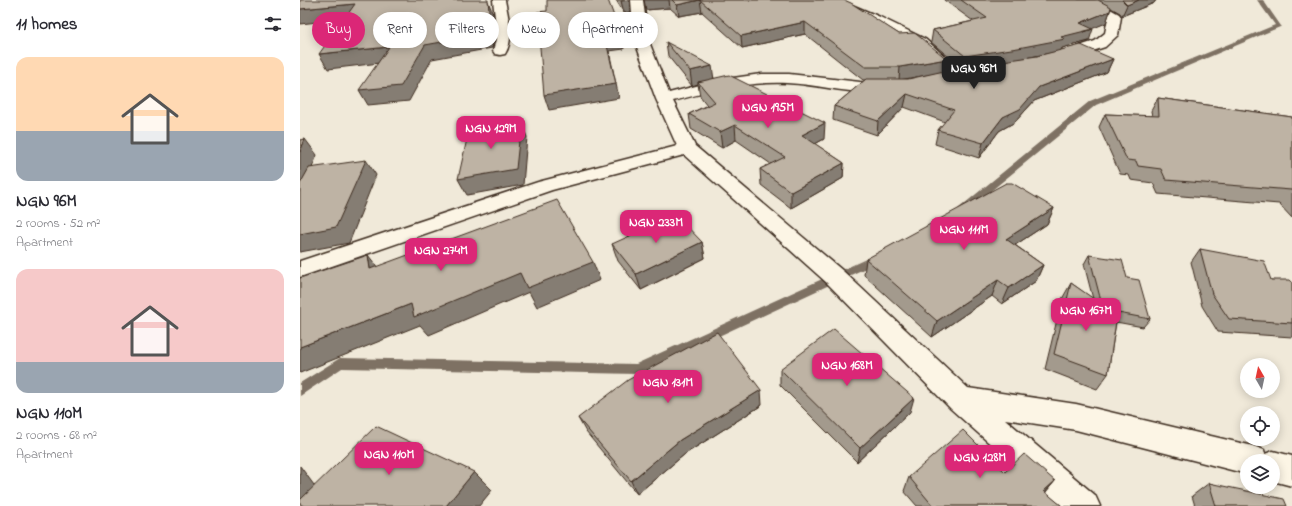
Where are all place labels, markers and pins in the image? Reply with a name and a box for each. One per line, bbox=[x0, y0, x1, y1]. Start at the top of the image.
pin: NGN 96M bbox=[937, 56, 1011, 90]
pin: NGN 195M bbox=[727, 95, 809, 129]
pin: NGN 129M bbox=[450, 116, 532, 150]
pin: NGN 233M bbox=[615, 210, 697, 244]
pin: NGN 111M bbox=[923, 217, 1005, 251]
pin: NGN 274M bbox=[400, 238, 482, 272]
pin: NGN 167M bbox=[1045, 298, 1127, 332]
pin: NGN 168M bbox=[806, 353, 888, 387]
pin: NGN 131M bbox=[627, 370, 709, 404]
pin: NGN 110M bbox=[348, 442, 430, 476]
pin: NGN 128M bbox=[939, 445, 1021, 479]

